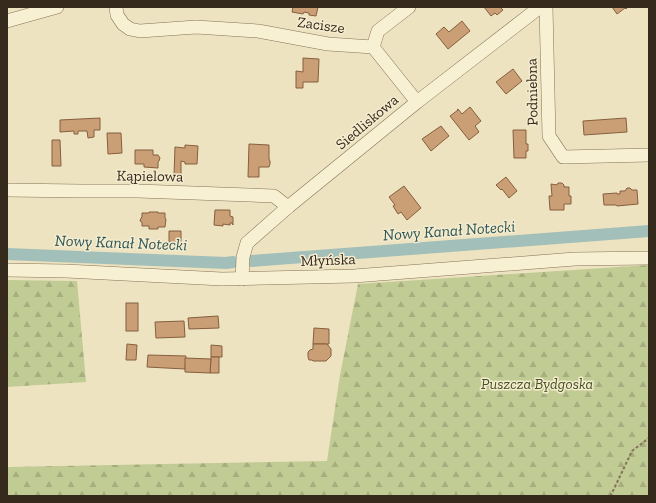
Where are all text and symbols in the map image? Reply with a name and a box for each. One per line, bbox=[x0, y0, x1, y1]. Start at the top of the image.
street label: Zacisze bbox=[296, 13, 346, 37]
street label: Podniebna bbox=[522, 58, 542, 126]
street label: Siedliskowa bbox=[332, 91, 402, 153]
street label: Kąpielowa bbox=[117, 166, 183, 186]
water label: Nowy Kanał Notecki bbox=[382, 216, 516, 245]
water label: Nowy Kanał Notecki bbox=[54, 231, 188, 254]
street label: Młyńska bbox=[300, 250, 356, 270]
park label: Puszcza Bydgoska bbox=[481, 375, 593, 393]

